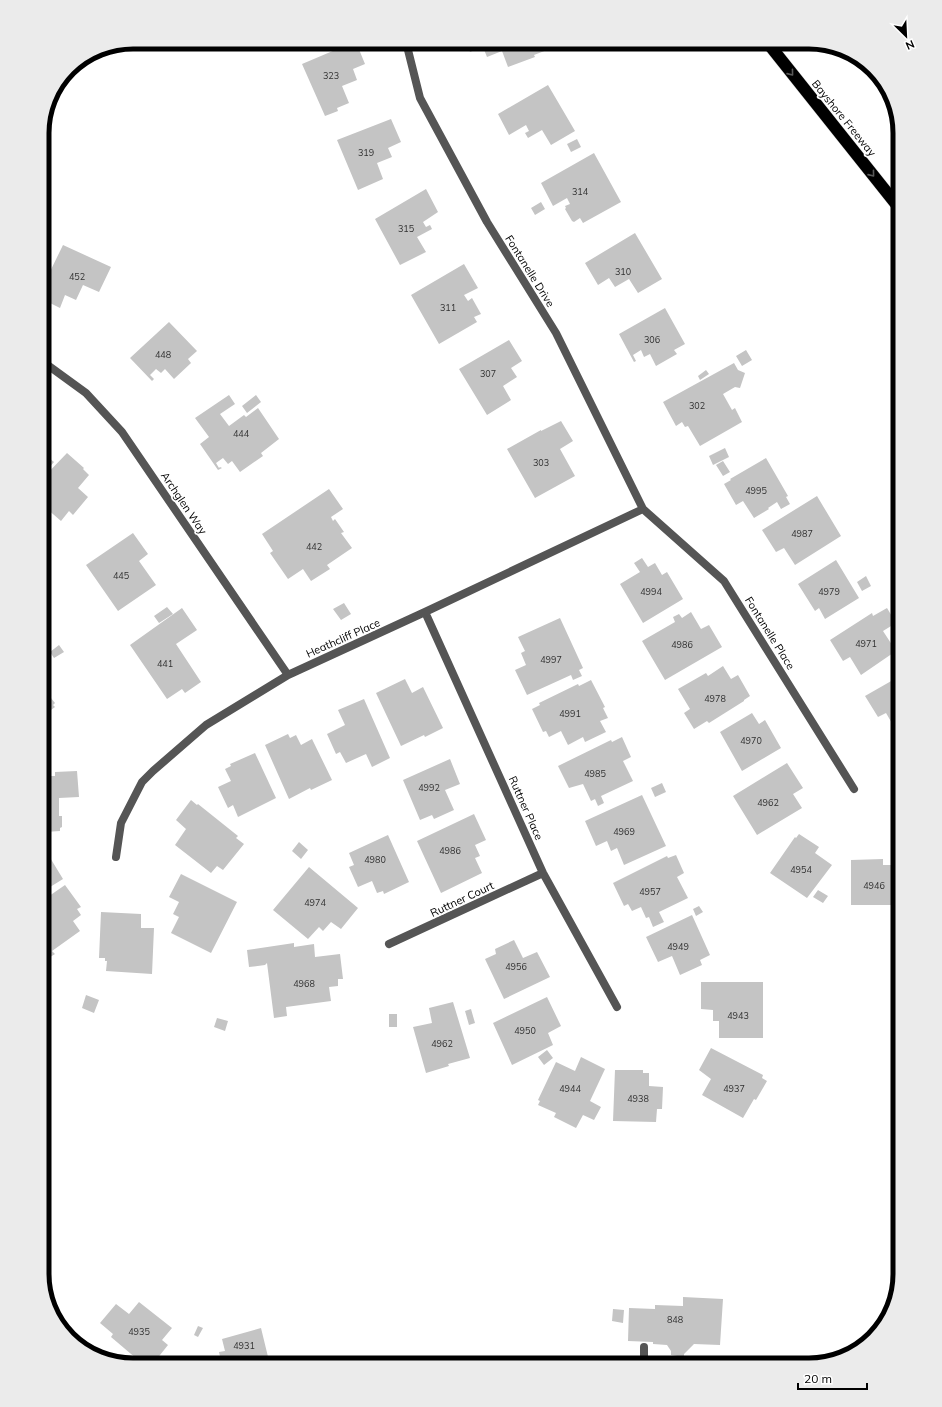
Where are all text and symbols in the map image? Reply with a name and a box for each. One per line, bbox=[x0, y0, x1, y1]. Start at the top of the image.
north arrow bbox=[886, 16, 926, 56]
text: N bbox=[903, 37, 917, 53]
one-way arrow bbox=[787, 68, 794, 75]
house number: 323 bbox=[323, 70, 339, 81]
street label: Bayshore Freeway bbox=[809, 77, 879, 159]
house number: 319 bbox=[358, 147, 374, 158]
one-way arrow bbox=[868, 170, 875, 177]
house number: 314 bbox=[572, 186, 589, 197]
house number: 315 bbox=[398, 223, 415, 234]
street label: Fontanelle Drive bbox=[502, 232, 558, 310]
house number: 310 bbox=[615, 266, 631, 277]
house number: 452 bbox=[69, 271, 85, 282]
house number: 311 bbox=[440, 302, 456, 313]
house number: 306 bbox=[644, 334, 660, 345]
house number: 448 bbox=[155, 349, 171, 360]
house number: 307 bbox=[480, 368, 496, 379]
house number: 302 bbox=[689, 400, 705, 411]
house number: 444 bbox=[233, 428, 250, 439]
house number: 303 bbox=[533, 457, 549, 468]
street label: Archglen Way bbox=[158, 469, 210, 537]
house number: 4995 bbox=[745, 485, 767, 496]
house number: 4987 bbox=[791, 528, 813, 539]
house number: 442 bbox=[306, 541, 322, 552]
house number: 445 bbox=[113, 570, 130, 581]
house number: 4994 bbox=[640, 586, 662, 597]
house number: 4979 bbox=[818, 586, 840, 597]
street label: Fontanelle Place bbox=[742, 594, 798, 672]
street label: Heathcliff Place bbox=[304, 615, 382, 661]
house number: 4971 bbox=[855, 638, 877, 649]
house number: 4986 bbox=[671, 639, 693, 650]
house number: 4997 bbox=[540, 654, 562, 665]
house number: 441 bbox=[157, 658, 173, 669]
house number: 4978 bbox=[704, 693, 726, 704]
house number: 4991 bbox=[559, 708, 581, 719]
house number: 4970 bbox=[740, 735, 762, 746]
house number: 4985 bbox=[584, 768, 606, 779]
street label: Ruttner Place bbox=[506, 774, 546, 842]
house number: 4992 bbox=[418, 782, 440, 793]
house number: 4962 bbox=[757, 797, 779, 808]
house number: 4969 bbox=[613, 826, 635, 837]
house number: 4986 bbox=[439, 845, 461, 856]
house number: 4980 bbox=[364, 854, 386, 865]
house number: 4954 bbox=[790, 864, 812, 875]
street label: Ruttner Court bbox=[428, 878, 496, 920]
house number: 4946 bbox=[863, 880, 885, 891]
house number: 4957 bbox=[639, 886, 661, 897]
house number: 4974 bbox=[304, 897, 326, 908]
house number: 4949 bbox=[667, 941, 689, 952]
house number: 4956 bbox=[505, 961, 527, 972]
house number: 4968 bbox=[293, 978, 315, 989]
house number: 4943 bbox=[727, 1010, 749, 1021]
house number: 4950 bbox=[514, 1025, 536, 1036]
house number: 4962 bbox=[431, 1038, 453, 1049]
house number: 4944 bbox=[559, 1083, 581, 1094]
house number: 4937 bbox=[723, 1083, 745, 1094]
house number: 4938 bbox=[627, 1093, 649, 1104]
house number: 848 bbox=[667, 1314, 683, 1325]
house number: 4935 bbox=[128, 1326, 150, 1337]
house number: 4931 bbox=[233, 1340, 255, 1351]
scale bar bbox=[798, 1365, 867, 1391]
text: 20 m bbox=[804, 1371, 832, 1386]

